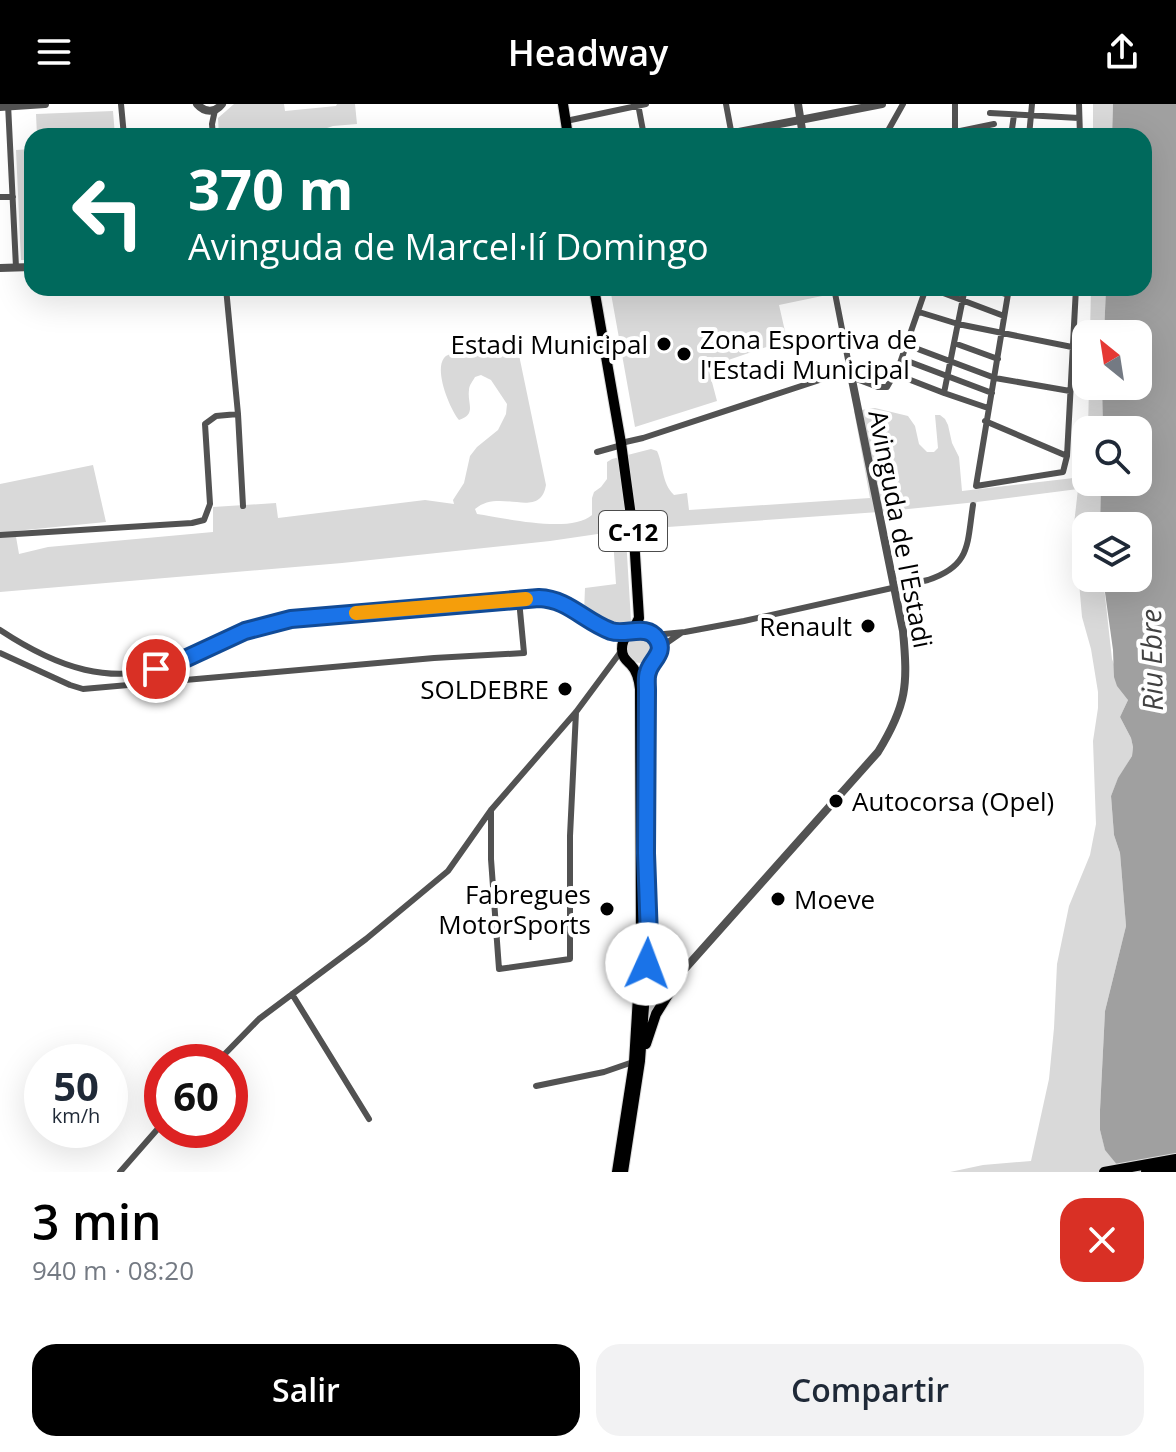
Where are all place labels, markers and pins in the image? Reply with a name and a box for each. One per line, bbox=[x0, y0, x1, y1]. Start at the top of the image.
place label: Zona Esportiva de l'Estadi Municipal bbox=[700, 321, 917, 387]
place label: Estadi Municipal bbox=[450, 326, 648, 362]
marker: Estadi Municipal bbox=[655, 335, 673, 353]
marker: Zona Esportiva de l'Estadi Municipal bbox=[675, 345, 693, 363]
place label: Renault bbox=[759, 608, 852, 644]
marker: Renault bbox=[859, 617, 877, 635]
pin bbox=[122, 635, 190, 703]
place label: SOLDEBRE bbox=[420, 671, 549, 707]
marker: SOLDEBRE bbox=[556, 680, 574, 698]
place label: Autocorsa (Opel) bbox=[852, 783, 1054, 819]
marker: Autocorsa (Opel) bbox=[827, 792, 845, 810]
place label: Fabregues MotorSports bbox=[438, 876, 591, 942]
place label: Moeve bbox=[794, 881, 875, 917]
marker: Moeve bbox=[769, 890, 787, 908]
marker: Fabregues MotorSports bbox=[598, 900, 616, 918]

